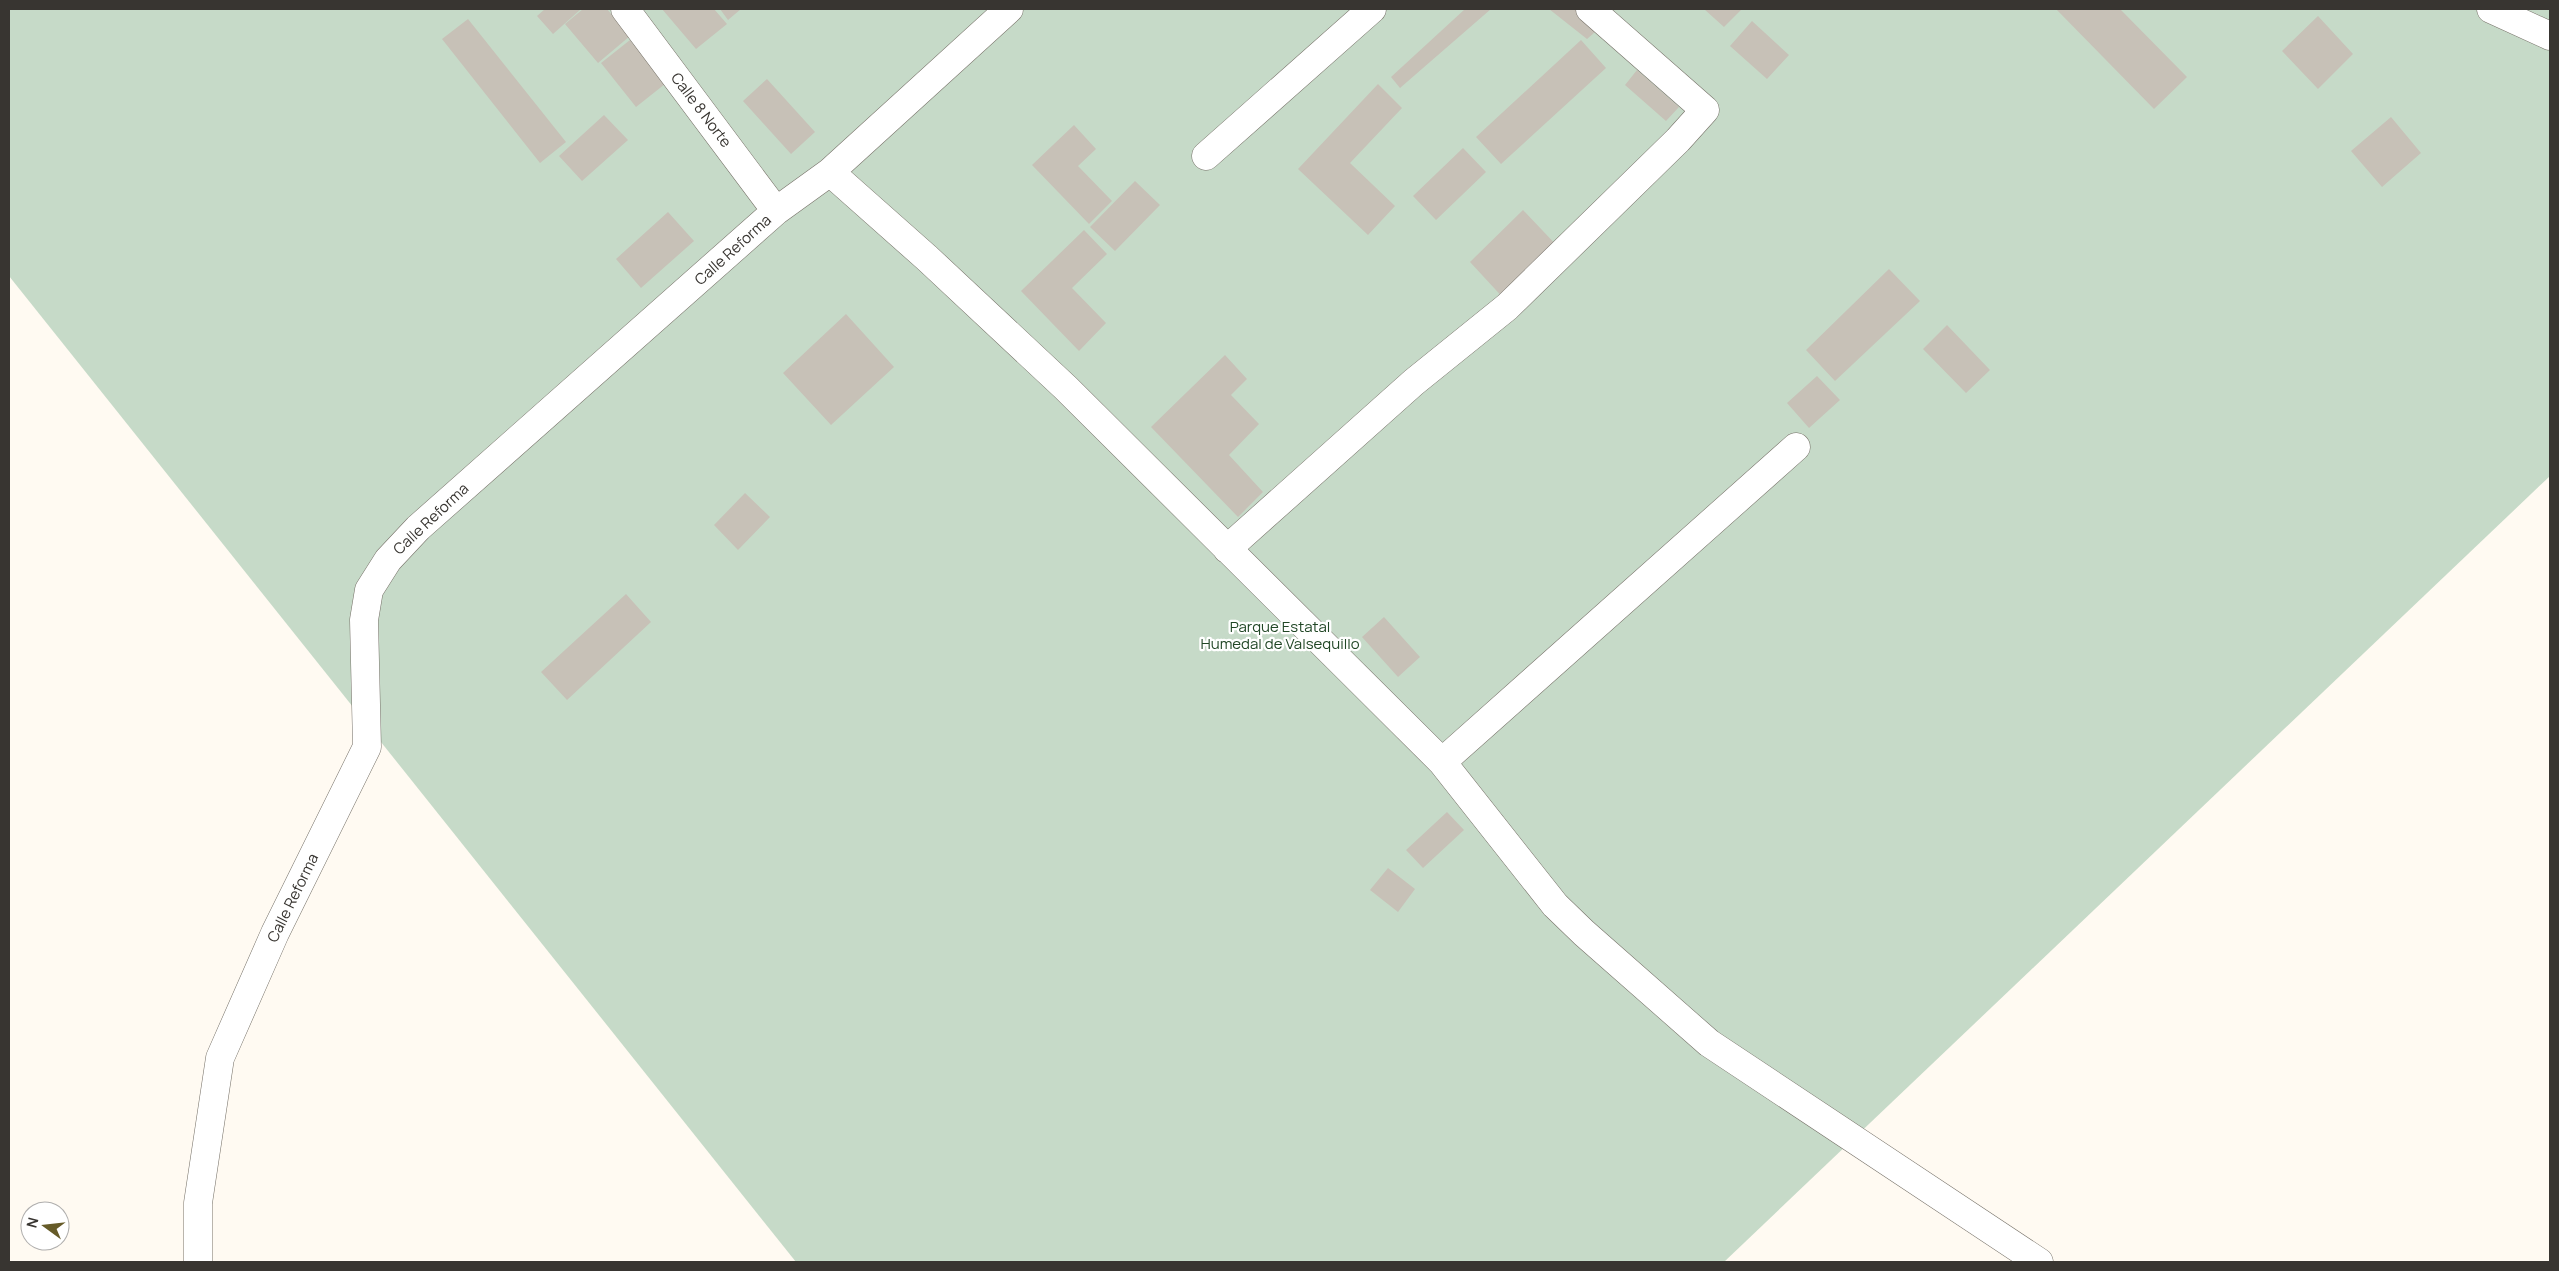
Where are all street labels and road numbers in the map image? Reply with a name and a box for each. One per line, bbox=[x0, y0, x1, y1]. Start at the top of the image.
street label: Calle 8 Norte bbox=[666, 68, 737, 152]
street label: Calle Reforma bbox=[690, 210, 776, 290]
street label: Calle Reforma bbox=[388, 478, 473, 559]
street label: Calle Reforma bbox=[262, 850, 323, 946]

